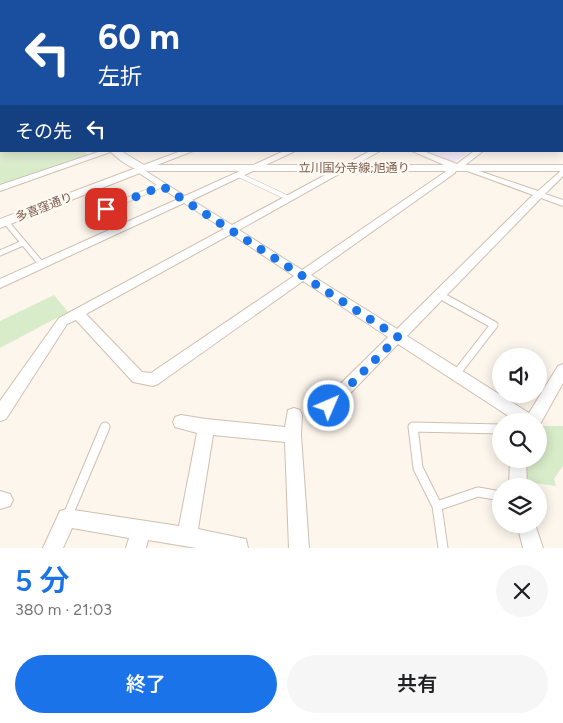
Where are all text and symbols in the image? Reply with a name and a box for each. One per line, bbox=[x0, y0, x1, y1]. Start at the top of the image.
text: 60 m bbox=[98, 16, 180, 58]
icon: left bbox=[15, 20, 80, 85]
text: 左折 bbox=[98, 63, 142, 90]
icon: left bbox=[82, 115, 110, 143]
text: その先 bbox=[15, 120, 72, 143]
street label: 立川国分寺線;旭通り bbox=[298, 161, 410, 175]
pin bbox=[85, 188, 127, 230]
street label: 多喜窪通り bbox=[13, 190, 75, 224]
icon: arrive bbox=[92, 195, 120, 223]
map controls bbox=[492, 348, 547, 533]
button: sound bbox=[492, 348, 547, 403]
position arrow bbox=[302, 379, 354, 431]
button: search bbox=[492, 413, 547, 468]
button: layers bbox=[492, 478, 547, 533]
text: 5 分 bbox=[15, 562, 70, 599]
button: close bbox=[496, 565, 548, 617]
text: 380 m · 21:03 bbox=[15, 600, 112, 619]
button: 終了 bbox=[15, 655, 277, 713]
button: 共有 bbox=[287, 655, 548, 713]

